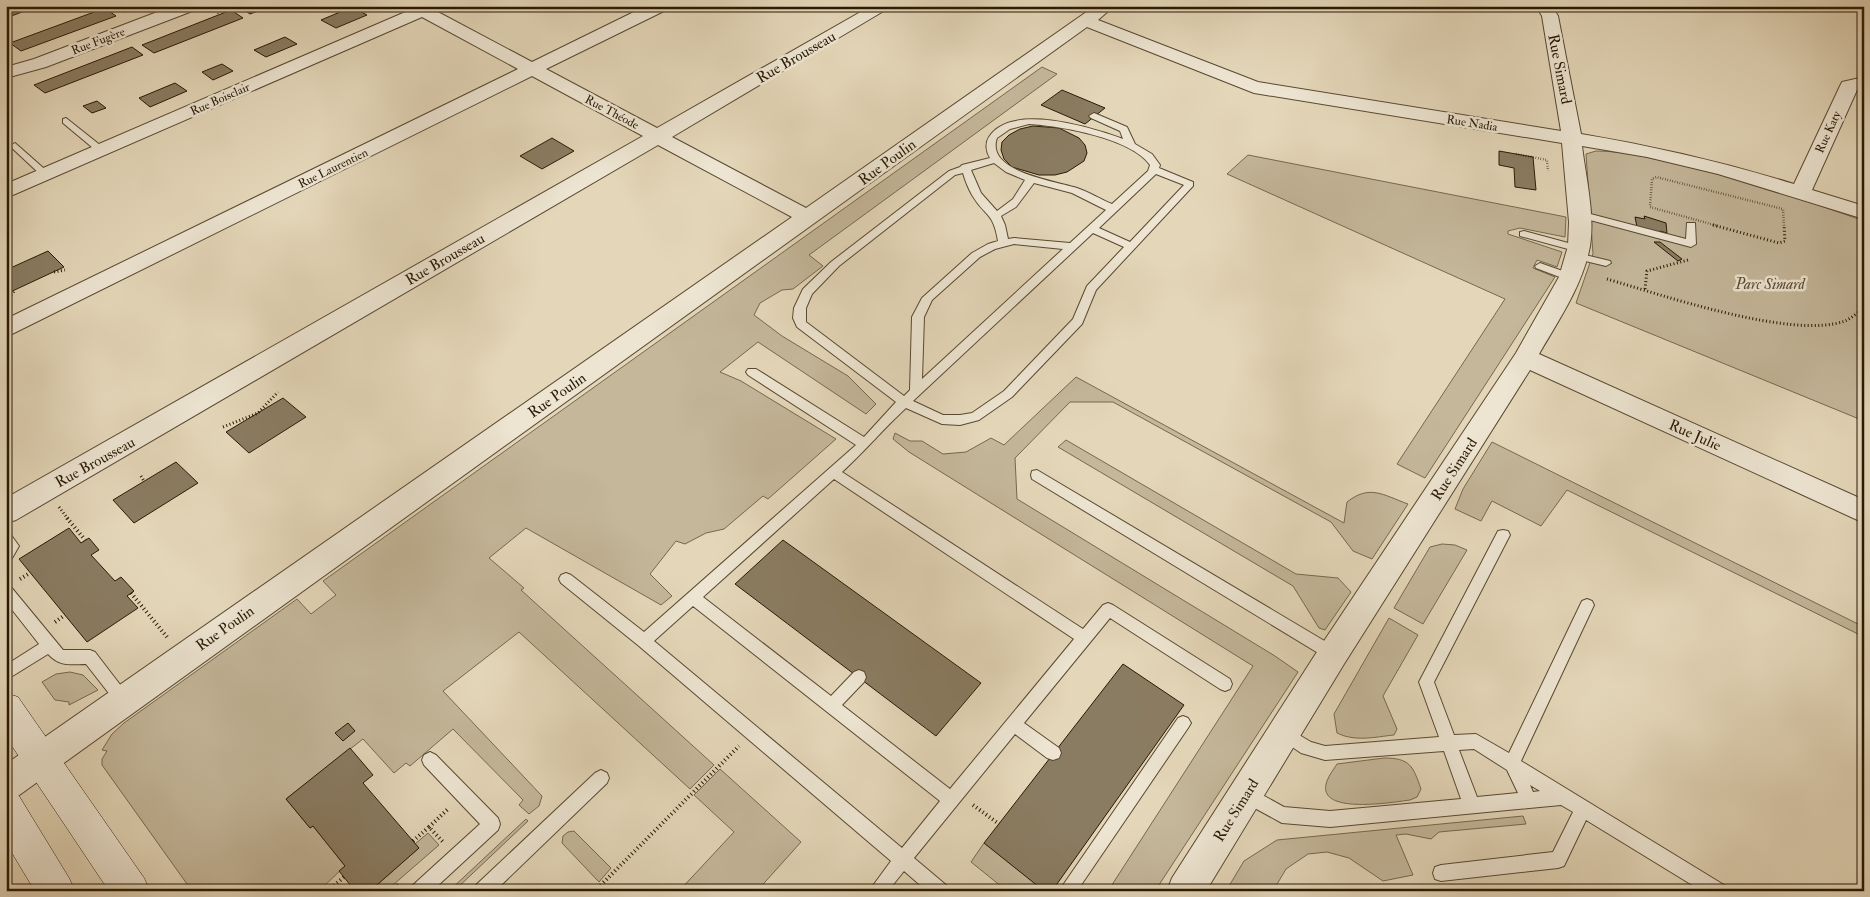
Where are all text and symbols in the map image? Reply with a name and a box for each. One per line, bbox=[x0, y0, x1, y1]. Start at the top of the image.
street label: Rue Fugère bbox=[69, 24, 127, 59]
street label: Rue Brousseau bbox=[753, 27, 840, 88]
street label: Rue Simard bbox=[1543, 33, 1576, 106]
street label: Rue Boisclair bbox=[188, 79, 253, 119]
street label: Rue Théode bbox=[582, 92, 641, 133]
street label: Rue Katy bbox=[1812, 108, 1845, 156]
street label: Rue Nadia bbox=[1445, 112, 1500, 135]
street label: Rue Poulin bbox=[855, 135, 920, 190]
street label: Rue Laurentien bbox=[296, 145, 371, 192]
street label: Rue Brousseau bbox=[402, 229, 489, 290]
park label: Parc Simard bbox=[1734, 275, 1806, 294]
street label: Rue Poulin bbox=[525, 368, 590, 422]
street label: Rue Julie bbox=[1665, 416, 1724, 456]
street label: Rue Brousseau bbox=[52, 433, 139, 492]
street label: Rue Simard bbox=[1427, 434, 1482, 504]
street label: Rue Poulin bbox=[193, 601, 258, 655]
street label: Rue Simard bbox=[1210, 775, 1264, 845]

